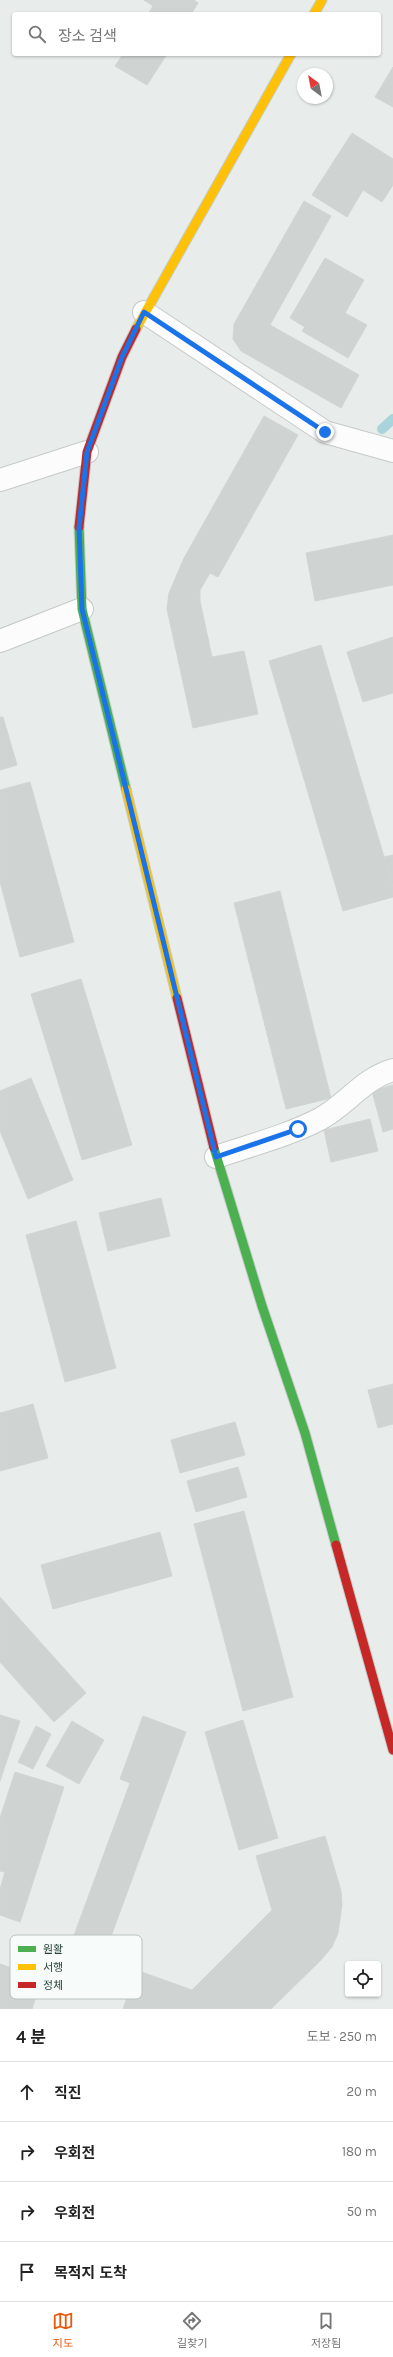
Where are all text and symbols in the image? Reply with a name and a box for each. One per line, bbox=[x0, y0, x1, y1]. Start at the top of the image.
search box bbox=[12, 12, 381, 56]
icon: search bbox=[26, 23, 48, 45]
text: 장소 검색 bbox=[58, 27, 117, 45]
north arrow bbox=[297, 68, 333, 104]
route end bbox=[316, 423, 334, 441]
route start bbox=[289, 1120, 307, 1138]
legend bbox=[10, 1935, 142, 1999]
text: 원활 bbox=[43, 1943, 63, 1956]
text: 서행 bbox=[43, 1961, 63, 1974]
map controls bbox=[345, 1961, 381, 1997]
button: locate bbox=[345, 1961, 381, 1997]
text: 정체 bbox=[43, 1979, 63, 1992]
text: 4 분 bbox=[16, 2027, 46, 2047]
text: 도보 · 250 m bbox=[307, 2029, 377, 2044]
icon: ahead bbox=[16, 2081, 38, 2103]
text: 직진 bbox=[54, 2084, 82, 2102]
text: 20 m bbox=[347, 2084, 377, 2099]
icon: right bbox=[16, 2141, 38, 2163]
text: 우회전 bbox=[54, 2144, 95, 2162]
text: 180 m bbox=[342, 2144, 377, 2159]
icon: right bbox=[16, 2201, 38, 2223]
text: 우회전 bbox=[54, 2204, 95, 2222]
text: 50 m bbox=[347, 2204, 377, 2219]
icon: arrive bbox=[16, 2261, 38, 2283]
text: 목적지 도착 bbox=[54, 2264, 127, 2282]
tab: 지도 bbox=[52, 2310, 74, 2350]
tab: 길찾기 bbox=[177, 2310, 207, 2350]
tab: 저장됨 bbox=[311, 2310, 341, 2350]

